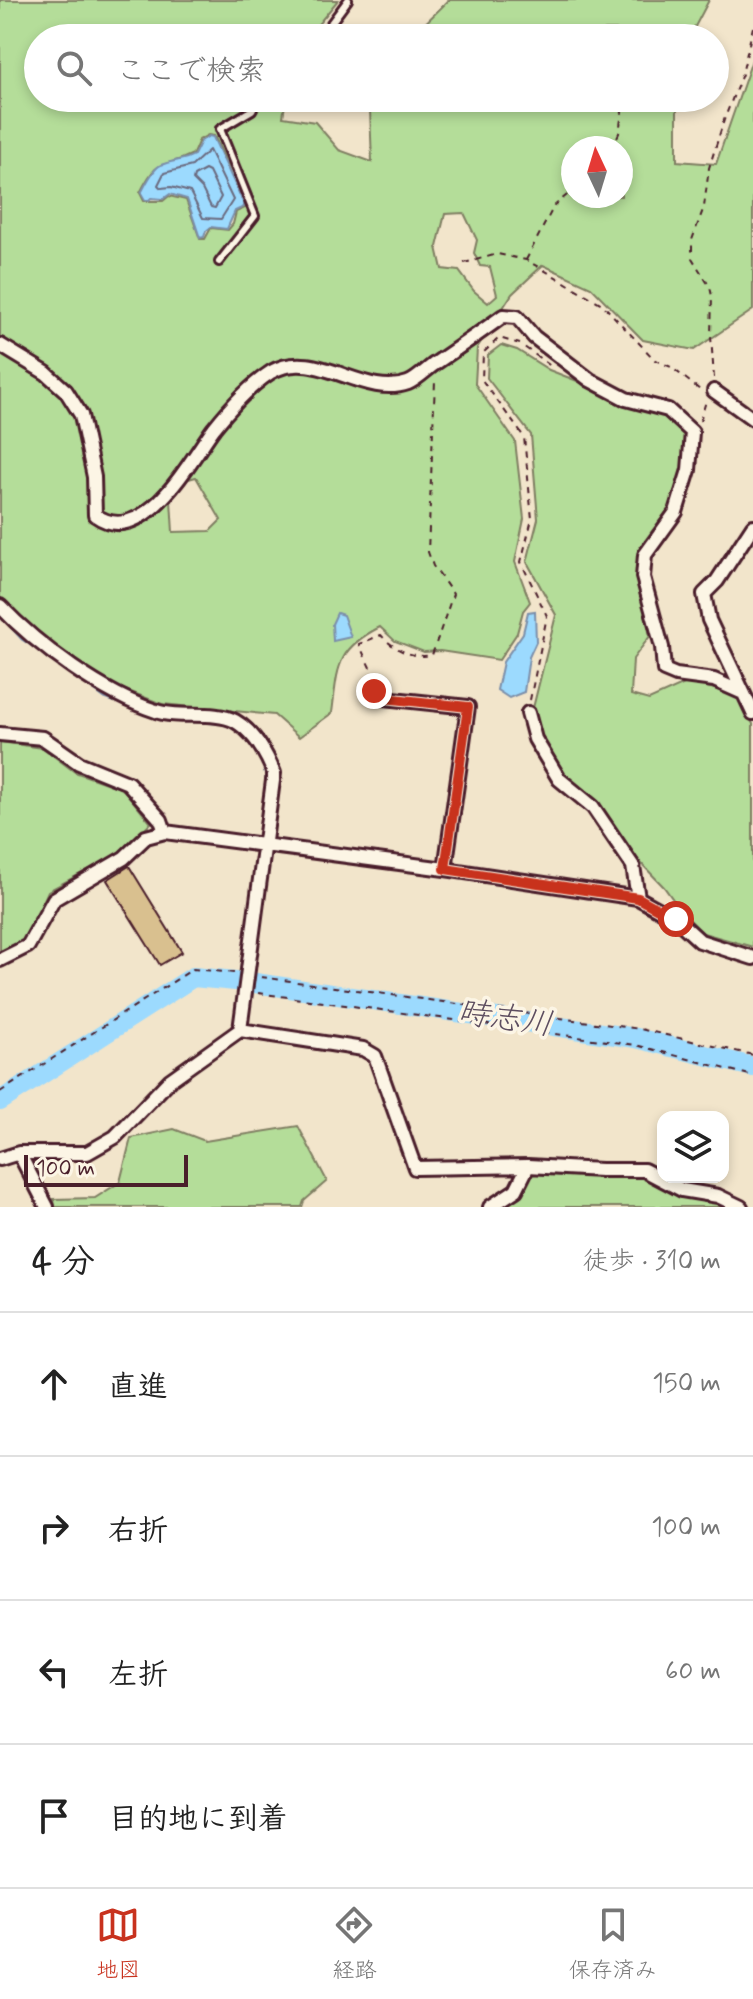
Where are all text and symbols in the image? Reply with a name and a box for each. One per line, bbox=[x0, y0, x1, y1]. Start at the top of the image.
search box bbox=[24, 24, 729, 112]
icon: search bbox=[52, 46, 96, 90]
text: ここで検索 bbox=[116, 52, 266, 91]
north arrow bbox=[561, 136, 633, 208]
route end bbox=[356, 673, 392, 709]
route start bbox=[658, 901, 694, 937]
water label: 時志川 bbox=[455, 992, 555, 1046]
map controls bbox=[657, 1111, 729, 1183]
button: layers bbox=[657, 1111, 729, 1183]
scale bar bbox=[24, 1151, 188, 1187]
text: 100 m bbox=[36, 1155, 95, 1183]
text: 4 分 bbox=[32, 1240, 95, 1285]
text: 徒歩 · 310 m bbox=[583, 1245, 721, 1279]
icon: ahead bbox=[32, 1362, 76, 1406]
text: 150 m bbox=[652, 1367, 721, 1401]
text: 直進 bbox=[108, 1368, 168, 1407]
icon: right bbox=[32, 1506, 76, 1550]
text: 100 m bbox=[651, 1511, 721, 1545]
text: 右折 bbox=[108, 1512, 168, 1551]
icon: left bbox=[32, 1650, 76, 1694]
text: 60 m bbox=[665, 1655, 721, 1689]
text: 左折 bbox=[108, 1656, 168, 1695]
icon: arrive bbox=[32, 1794, 76, 1838]
text: 目的地に到着 bbox=[108, 1800, 288, 1839]
tab: 地図 bbox=[96, 1903, 140, 1985]
tab: 経路 bbox=[332, 1903, 377, 1985]
tab: 保存済み bbox=[569, 1903, 657, 1985]

